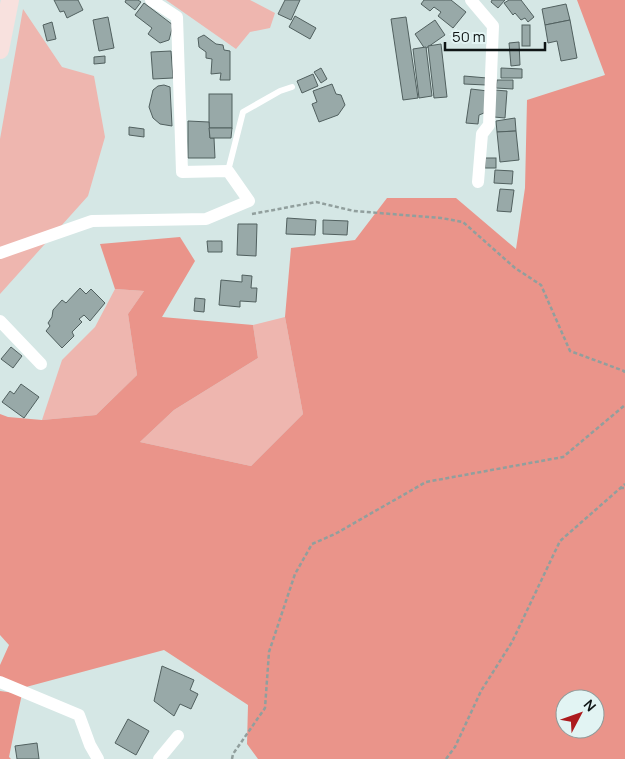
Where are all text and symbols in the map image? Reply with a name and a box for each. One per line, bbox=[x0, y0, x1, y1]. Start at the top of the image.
scale bar bbox=[445, 20, 545, 52]
text: 50 m bbox=[452, 26, 486, 47]
north arrow bbox=[555, 689, 605, 739]
text: N bbox=[580, 695, 601, 715]

